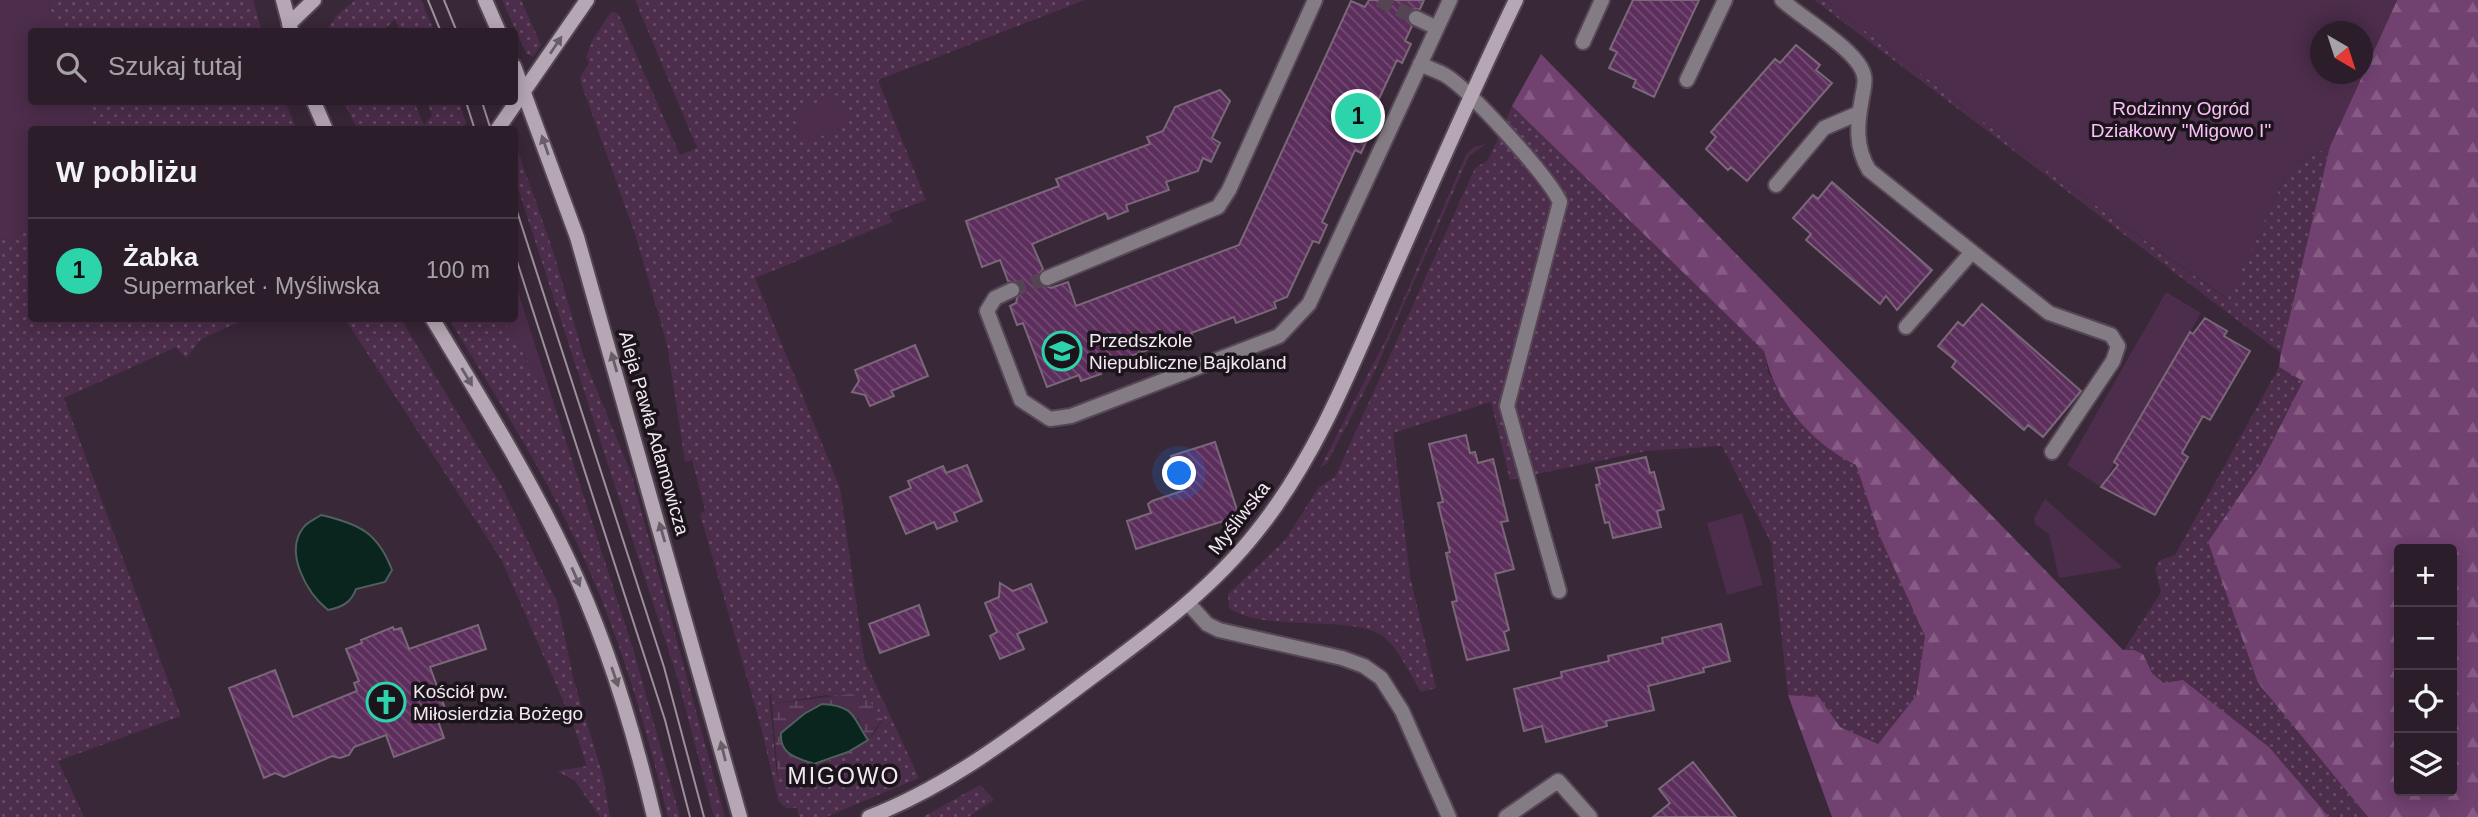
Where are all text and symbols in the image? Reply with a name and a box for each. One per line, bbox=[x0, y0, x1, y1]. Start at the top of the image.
north arrow bbox=[2310, 21, 2373, 84]
search box bbox=[28, 28, 518, 105]
one-way arrow bbox=[549, 35, 562, 54]
icon: search bbox=[52, 48, 90, 86]
text: Szukaj tutaj bbox=[108, 51, 242, 81]
pin: 1 bbox=[1335, 90, 1381, 142]
park label: Rodzinny Ogród Działkowy "Migowo I" bbox=[2091, 98, 2271, 141]
one-way arrow bbox=[540, 135, 551, 156]
text: W pobliżu bbox=[56, 155, 198, 188]
text: Żabka bbox=[123, 242, 198, 272]
text: 1 bbox=[73, 257, 85, 283]
text: 100 m bbox=[426, 257, 490, 283]
text: Supermarket · Myśliwska bbox=[123, 273, 380, 299]
street label: Aleja Pawła Adamowicza bbox=[615, 329, 693, 538]
school or university icon: Przedszkole Niepubliczne Bajkoland bbox=[1041, 330, 1083, 372]
place label: Przedszkole Niepubliczne Bajkoland bbox=[1089, 330, 1287, 373]
one-way arrow bbox=[608, 352, 618, 373]
one-way arrow bbox=[461, 368, 474, 387]
your location bbox=[1162, 456, 1196, 490]
street label: Myśliwska bbox=[1204, 477, 1274, 559]
one-way arrow bbox=[656, 521, 667, 543]
map controls bbox=[2394, 544, 2457, 796]
button: + bbox=[2394, 544, 2457, 607]
one-way arrow bbox=[570, 567, 582, 587]
button: − bbox=[2394, 607, 2457, 670]
one-way arrow bbox=[610, 666, 621, 687]
button: locate bbox=[2394, 670, 2457, 733]
church icon: Kościół pw. Miłosierdzia Bożego bbox=[365, 681, 407, 723]
place label: Kościół pw. Miłosierdzia Bożego bbox=[413, 681, 583, 724]
button: layers bbox=[2394, 733, 2457, 796]
one-way arrow bbox=[717, 740, 728, 762]
district label: MIGOWO bbox=[788, 763, 900, 789]

